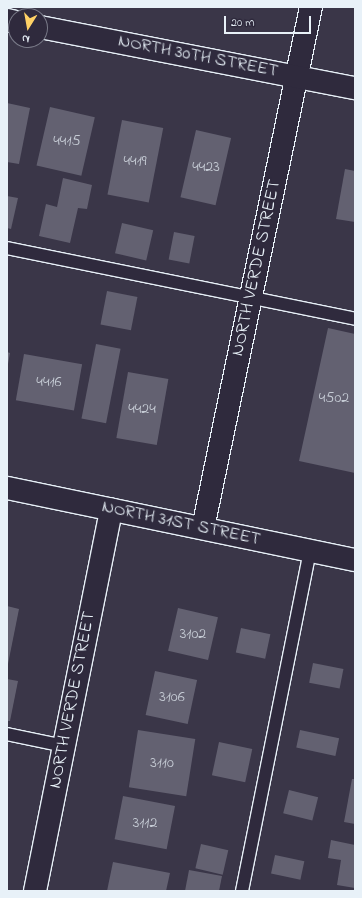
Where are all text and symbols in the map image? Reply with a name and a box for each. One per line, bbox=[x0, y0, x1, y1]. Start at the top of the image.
north arrow bbox=[8, 8, 48, 48]
scale bar bbox=[226, 8, 313, 34]
text: 20 m bbox=[231, 14, 254, 32]
text: N bbox=[21, 30, 31, 47]
street label: NORTH 30TH STREET bbox=[116, 31, 280, 83]
house number: 4415 bbox=[53, 131, 81, 151]
house number: 4419 bbox=[123, 151, 147, 171]
house number: 4423 bbox=[192, 157, 220, 177]
street label: NORTH VERDE STREET bbox=[228, 178, 286, 358]
house number: 4416 bbox=[36, 372, 62, 392]
house number: 4502 bbox=[319, 388, 349, 408]
house number: 4424 bbox=[128, 399, 156, 419]
street label: NORTH 31ST STREET bbox=[100, 497, 262, 551]
street label: NORTH VERDE STREET bbox=[45, 610, 101, 790]
house number: 3102 bbox=[180, 624, 206, 644]
house number: 3106 bbox=[159, 687, 185, 707]
house number: 3110 bbox=[150, 753, 174, 773]
house number: 3112 bbox=[133, 813, 157, 833]

